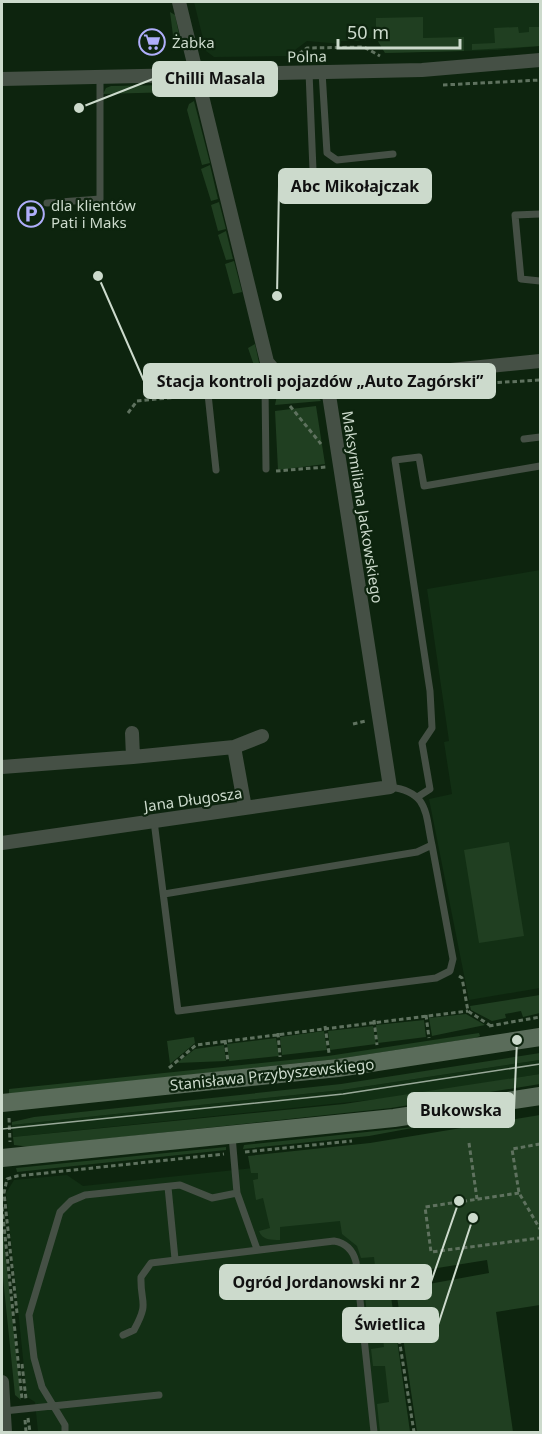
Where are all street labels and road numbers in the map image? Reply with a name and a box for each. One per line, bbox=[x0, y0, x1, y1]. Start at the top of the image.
street label: Polna bbox=[287, 46, 327, 66]
street label: Maksymiliana Jackowskiego bbox=[338, 409, 388, 605]
street label: Jana Długosza bbox=[141, 782, 243, 816]
street label: Stanisława Przybyszewskiego bbox=[169, 1053, 375, 1095]

